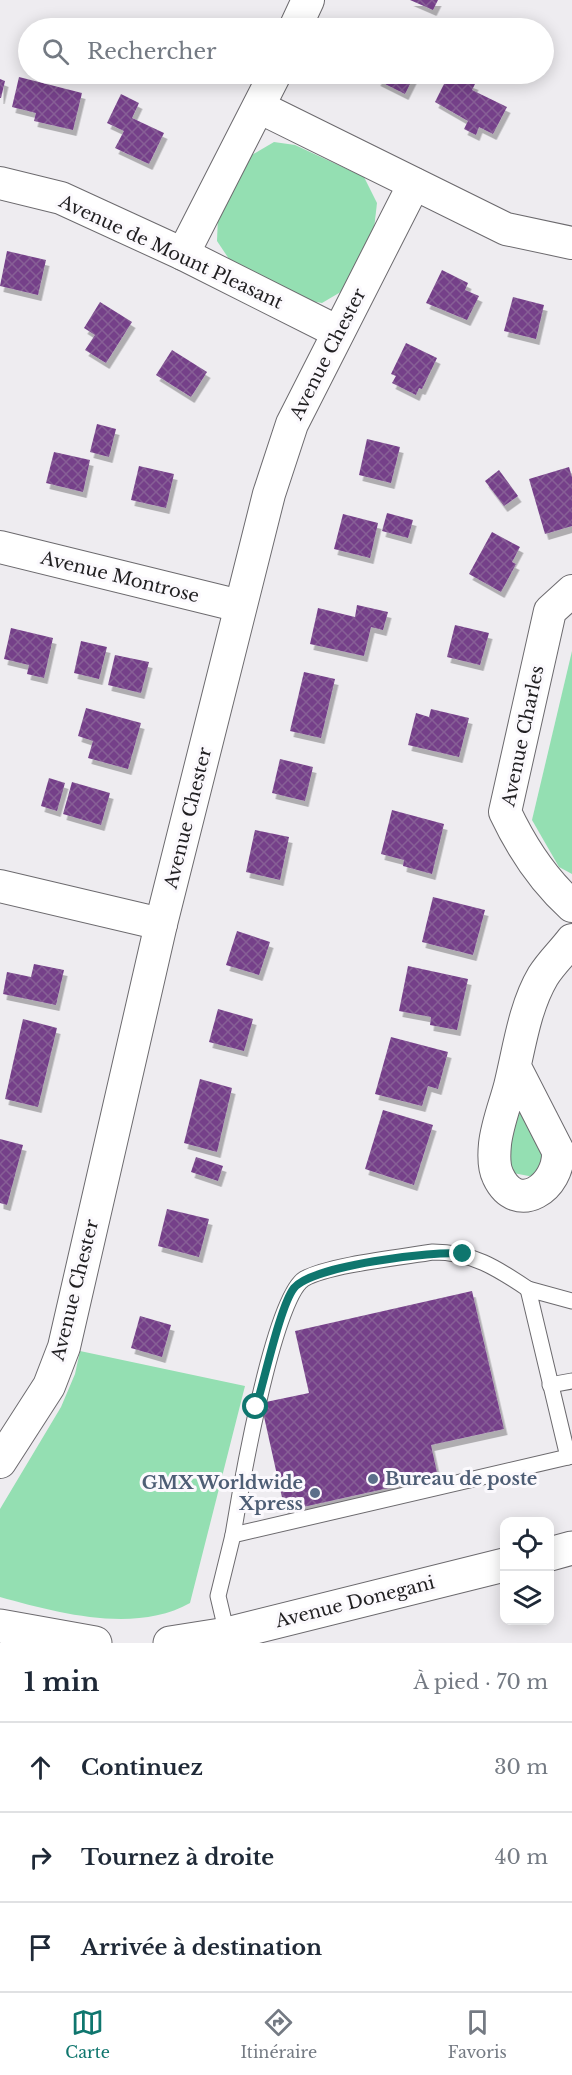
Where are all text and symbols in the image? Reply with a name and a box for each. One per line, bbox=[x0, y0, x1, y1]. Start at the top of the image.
search box bbox=[18, 18, 554, 84]
icon: search bbox=[39, 35, 72, 68]
text: Rechercher bbox=[87, 38, 217, 65]
street label: Avenue de Mount Pleasant bbox=[55, 190, 287, 314]
street label: Avenue Chester bbox=[285, 284, 371, 424]
street label: Avenue Montrose bbox=[38, 546, 201, 607]
street label: Avenue Charles bbox=[497, 664, 549, 809]
street label: Avenue Chester bbox=[160, 745, 216, 892]
street label: Avenue Chester bbox=[47, 1217, 103, 1364]
route end bbox=[449, 1240, 475, 1266]
route start bbox=[242, 1393, 268, 1419]
place label: Bureau de poste bbox=[385, 1468, 537, 1490]
place label: GMX Worldwide Xpress bbox=[142, 1472, 303, 1515]
marker: Bureau de poste bbox=[366, 1472, 380, 1486]
marker: GMX Worldwide Xpress bbox=[308, 1486, 322, 1500]
map controls bbox=[500, 1517, 554, 1625]
button: locate bbox=[500, 1517, 554, 1571]
button: layers bbox=[500, 1571, 554, 1625]
street label: Avenue Donegani bbox=[272, 1572, 437, 1633]
text: 1 min bbox=[24, 1666, 99, 1698]
text: À pied · 70 m bbox=[414, 1670, 548, 1694]
icon: ahead bbox=[24, 1751, 57, 1784]
text: Continuez bbox=[81, 1754, 203, 1781]
text: 30 m bbox=[494, 1755, 548, 1779]
icon: right bbox=[24, 1841, 57, 1874]
text: Tournez à droite bbox=[81, 1844, 274, 1871]
text: 40 m bbox=[495, 1845, 548, 1869]
icon: arrive bbox=[24, 1931, 57, 1964]
text: Arrivée à destination bbox=[81, 1934, 322, 1961]
tab: Carte bbox=[65, 2006, 110, 2062]
tab: Itinéraire bbox=[240, 2006, 317, 2062]
tab: Favoris bbox=[448, 2006, 507, 2062]

